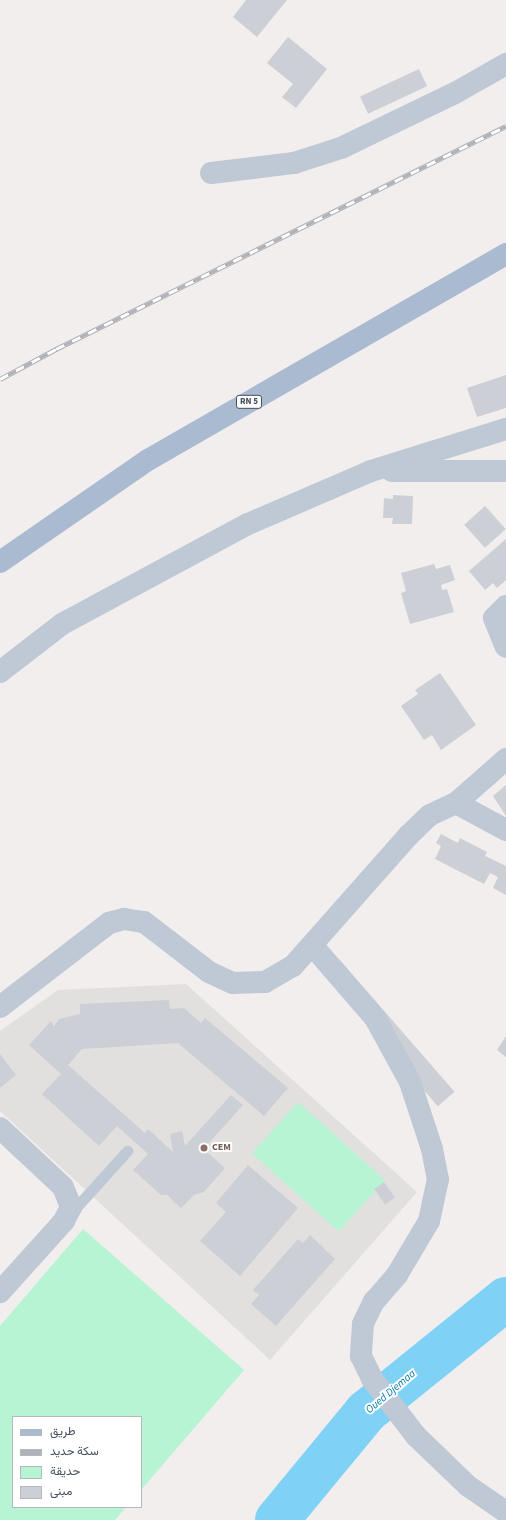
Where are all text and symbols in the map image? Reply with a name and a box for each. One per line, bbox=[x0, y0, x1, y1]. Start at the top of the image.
road number: RN 5 bbox=[235, 395, 263, 409]
place label: CEM bbox=[212, 1142, 231, 1154]
marker: CEM bbox=[199, 1143, 209, 1153]
water label: Oued Djemaa bbox=[363, 1367, 419, 1417]
legend bbox=[12, 1416, 142, 1508]
text: طريق bbox=[50, 1423, 75, 1440]
text: سكة حديد bbox=[50, 1443, 99, 1460]
text: حديقة bbox=[50, 1463, 80, 1480]
text: مبنى bbox=[50, 1483, 72, 1500]

